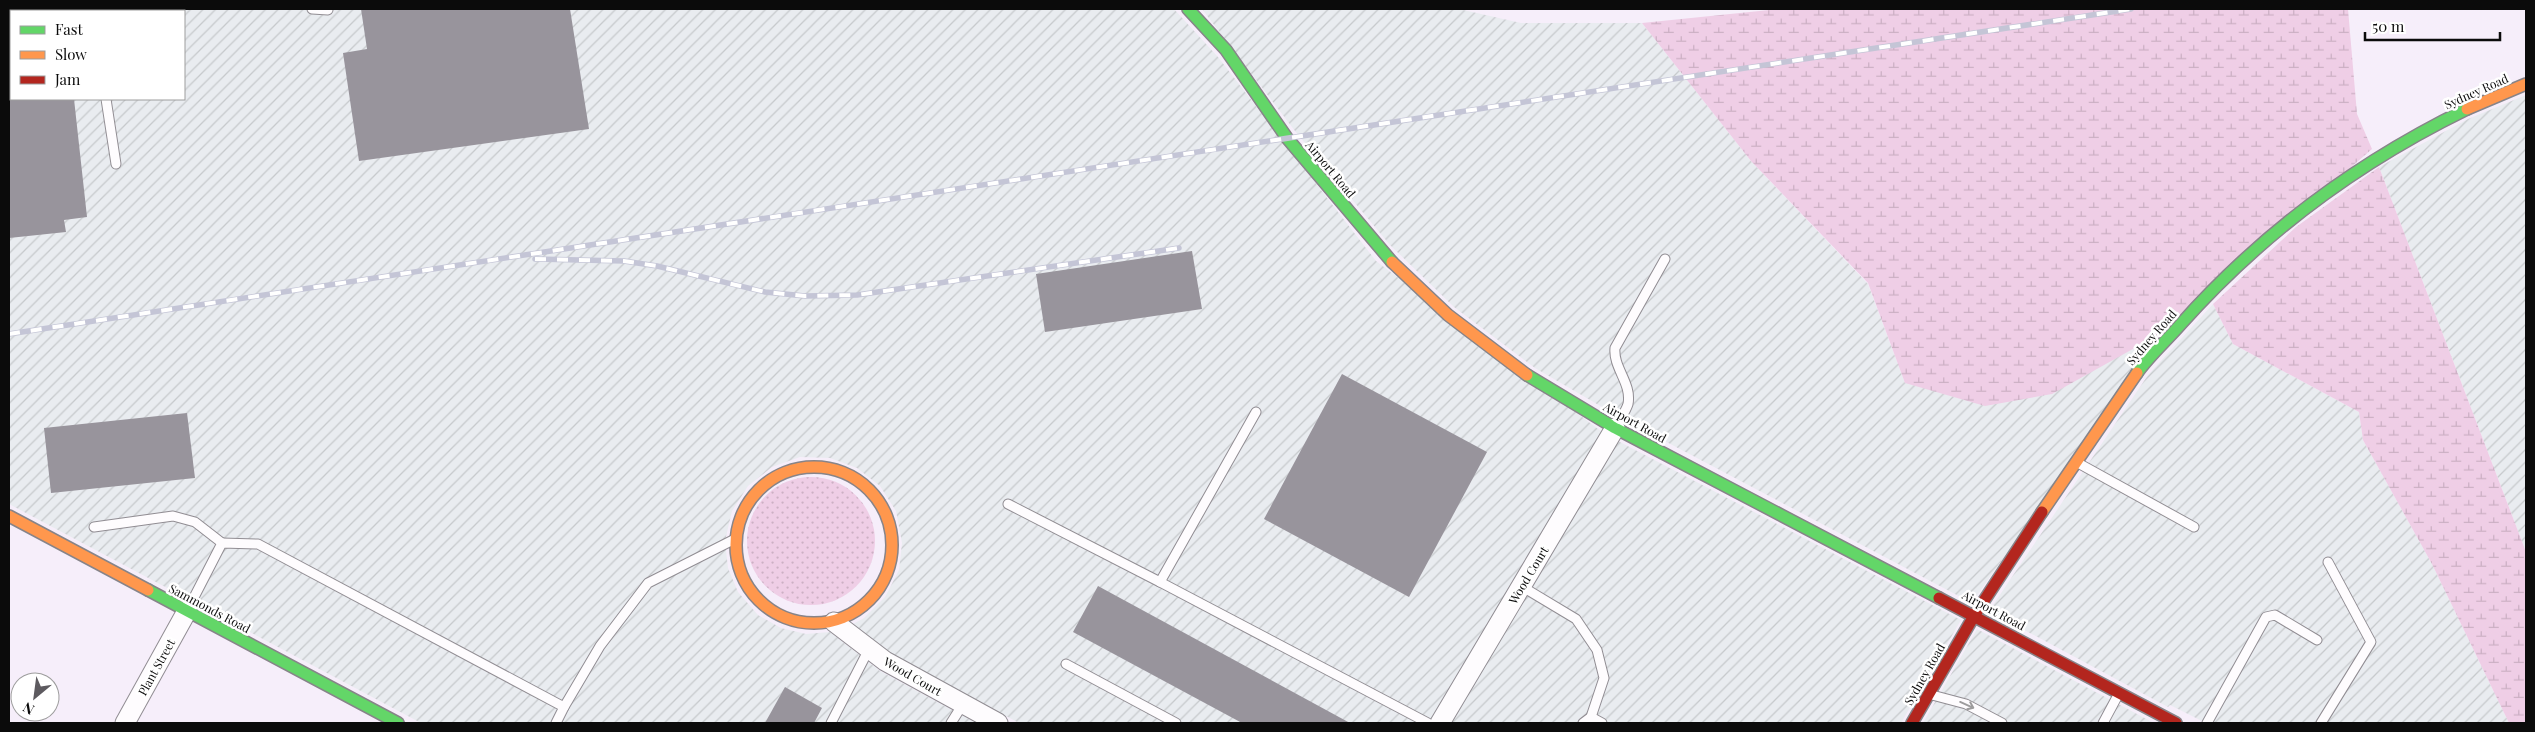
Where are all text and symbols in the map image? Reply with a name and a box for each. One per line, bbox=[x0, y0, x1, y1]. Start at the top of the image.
legend bbox=[10, 10, 185, 100]
scale bar bbox=[2365, 10, 2500, 42]
text: 50 m bbox=[2372, 16, 2405, 36]
text: Fast bbox=[55, 19, 84, 39]
text: Slow bbox=[55, 44, 87, 64]
text: Jam bbox=[54, 69, 81, 89]
street label: Sydney Road bbox=[2441, 70, 2511, 112]
street label: Airport Road bbox=[1302, 136, 1360, 201]
street label: Sydney Road bbox=[2122, 306, 2180, 368]
street label: Airport Road bbox=[1600, 398, 1669, 446]
street label: Wood Court bbox=[1504, 543, 1552, 608]
street label: Sammonds Road bbox=[166, 580, 254, 636]
street label: Airport Road bbox=[1959, 586, 2029, 633]
street label: Plant Street bbox=[134, 635, 179, 698]
street label: Sydney Road bbox=[1900, 640, 1948, 708]
street label: Wood Court bbox=[880, 652, 946, 699]
north arrow bbox=[10, 672, 60, 722]
text: N bbox=[19, 698, 37, 720]
one-way arrow bbox=[1959, 700, 1974, 710]

